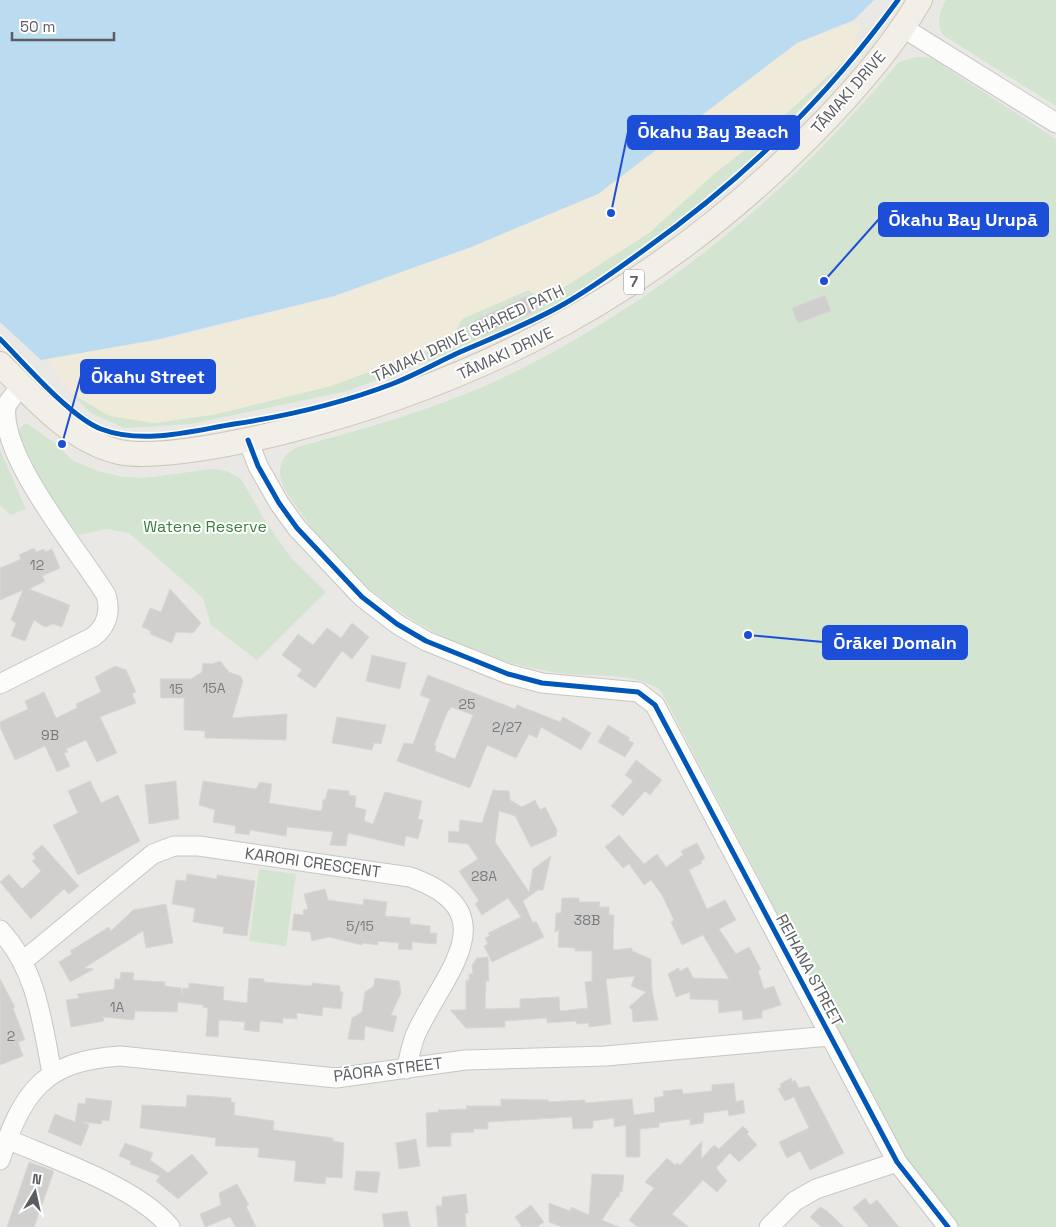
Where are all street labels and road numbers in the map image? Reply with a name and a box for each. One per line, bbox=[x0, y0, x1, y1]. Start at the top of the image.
street label: TĀMAKI DRIVE bbox=[807, 46, 890, 138]
road number: 7 bbox=[624, 270, 644, 294]
street label: TĀMAKI DRIVE SHARED PATH bbox=[369, 280, 567, 386]
street label: TĀMAKI DRIVE bbox=[454, 322, 556, 384]
street label: KARORI CRESCENT bbox=[244, 843, 382, 882]
street label: REIHANA STREET bbox=[771, 910, 848, 1030]
street label: PĀORA STREET bbox=[332, 1052, 444, 1087]

